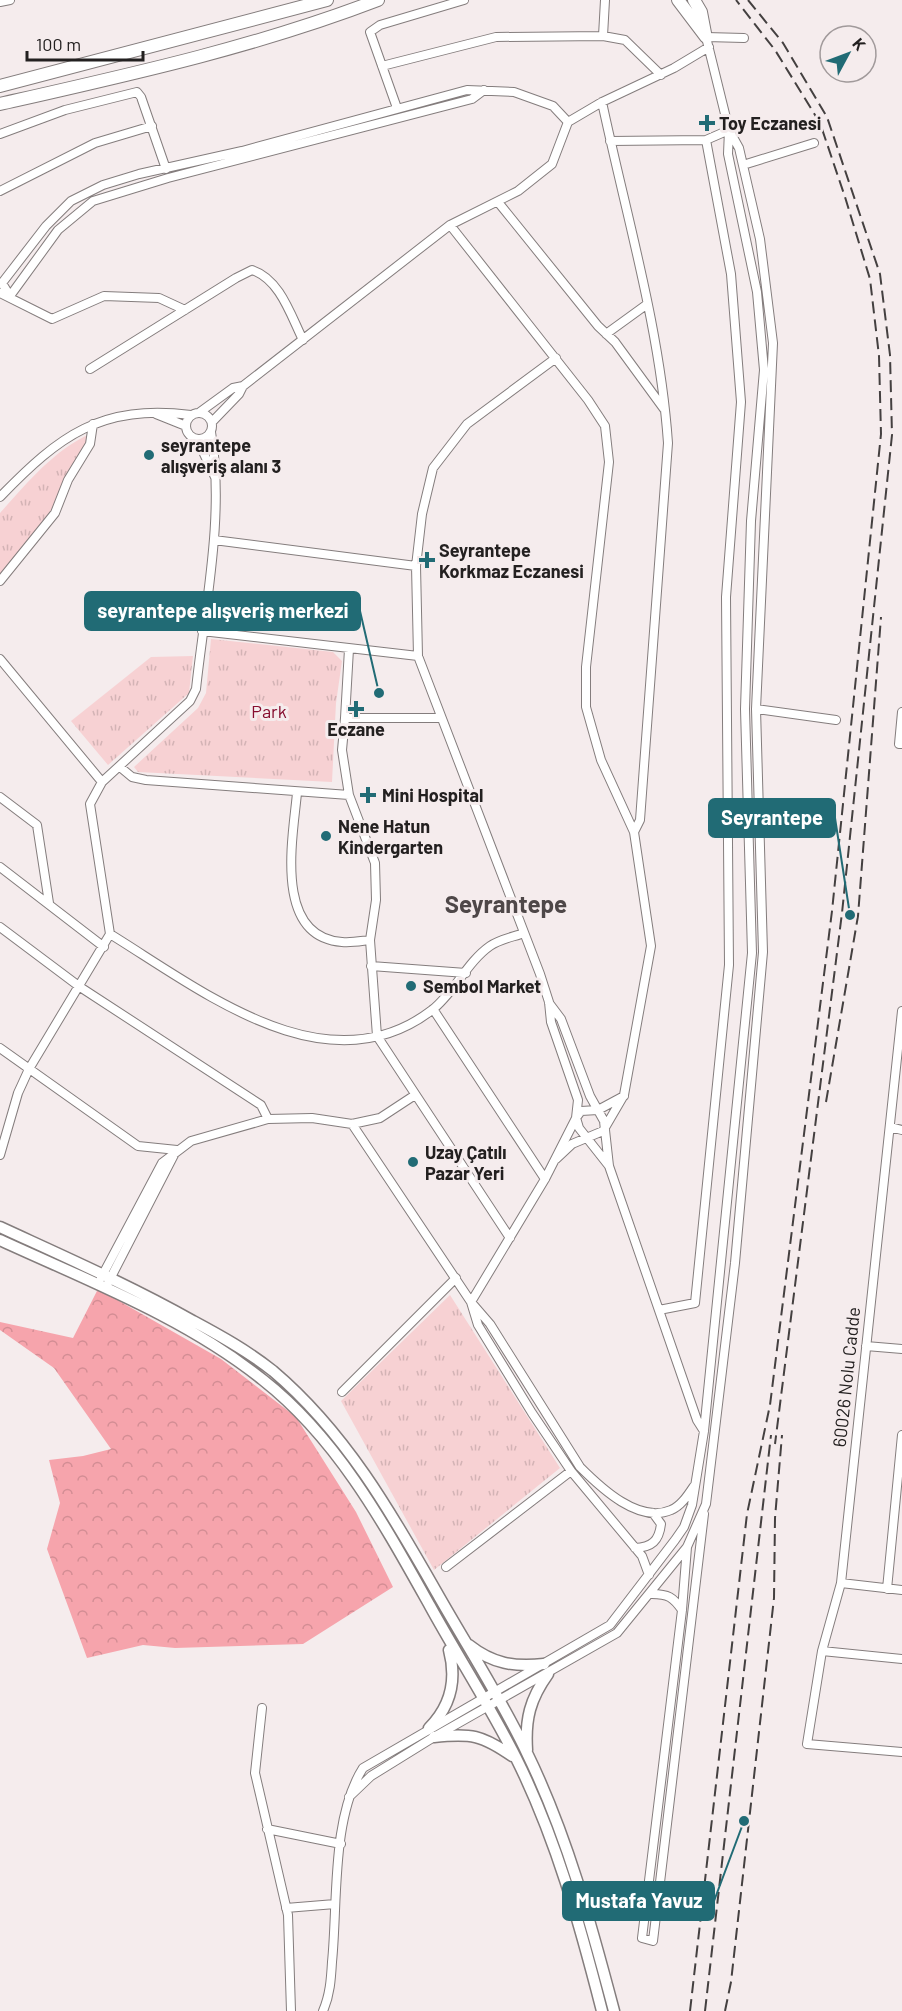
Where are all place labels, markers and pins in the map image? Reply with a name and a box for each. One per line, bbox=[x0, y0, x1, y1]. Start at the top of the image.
place label: Toy Eczanesi bbox=[719, 112, 821, 134]
marker: Toy Eczanesi bbox=[700, 116, 714, 130]
place label: seyrantepe alışveriş alanı 3 bbox=[161, 434, 281, 477]
marker: seyrantepe alışveriş alanı 3 bbox=[142, 448, 156, 462]
place label: Seyrantepe Korkmaz Eczanesi bbox=[439, 539, 584, 582]
marker: Seyrantepe Korkmaz Eczanesi bbox=[420, 553, 434, 567]
callout: seyrantepe alışveriş merkezi bbox=[85, 592, 360, 630]
marker: Eczane bbox=[349, 702, 363, 716]
place label: Eczane bbox=[327, 718, 385, 740]
place label: Mini Hospital bbox=[382, 784, 483, 806]
marker: Mini Hospital bbox=[359, 786, 377, 804]
callout: Seyrantepe bbox=[709, 799, 835, 837]
place label: Nene Hatun Kindergarten bbox=[338, 815, 443, 858]
marker: Nene Hatun Kindergarten bbox=[319, 829, 333, 843]
place label: Sembol Market bbox=[423, 975, 541, 997]
marker: Sembol Market bbox=[404, 979, 418, 993]
place label: Uzay Çatılı Pazar Yeri bbox=[425, 1141, 507, 1184]
marker: Uzay Çatılı Pazar Yeri bbox=[406, 1155, 420, 1169]
callout: Mustafa Yavuz bbox=[563, 1882, 714, 1920]

